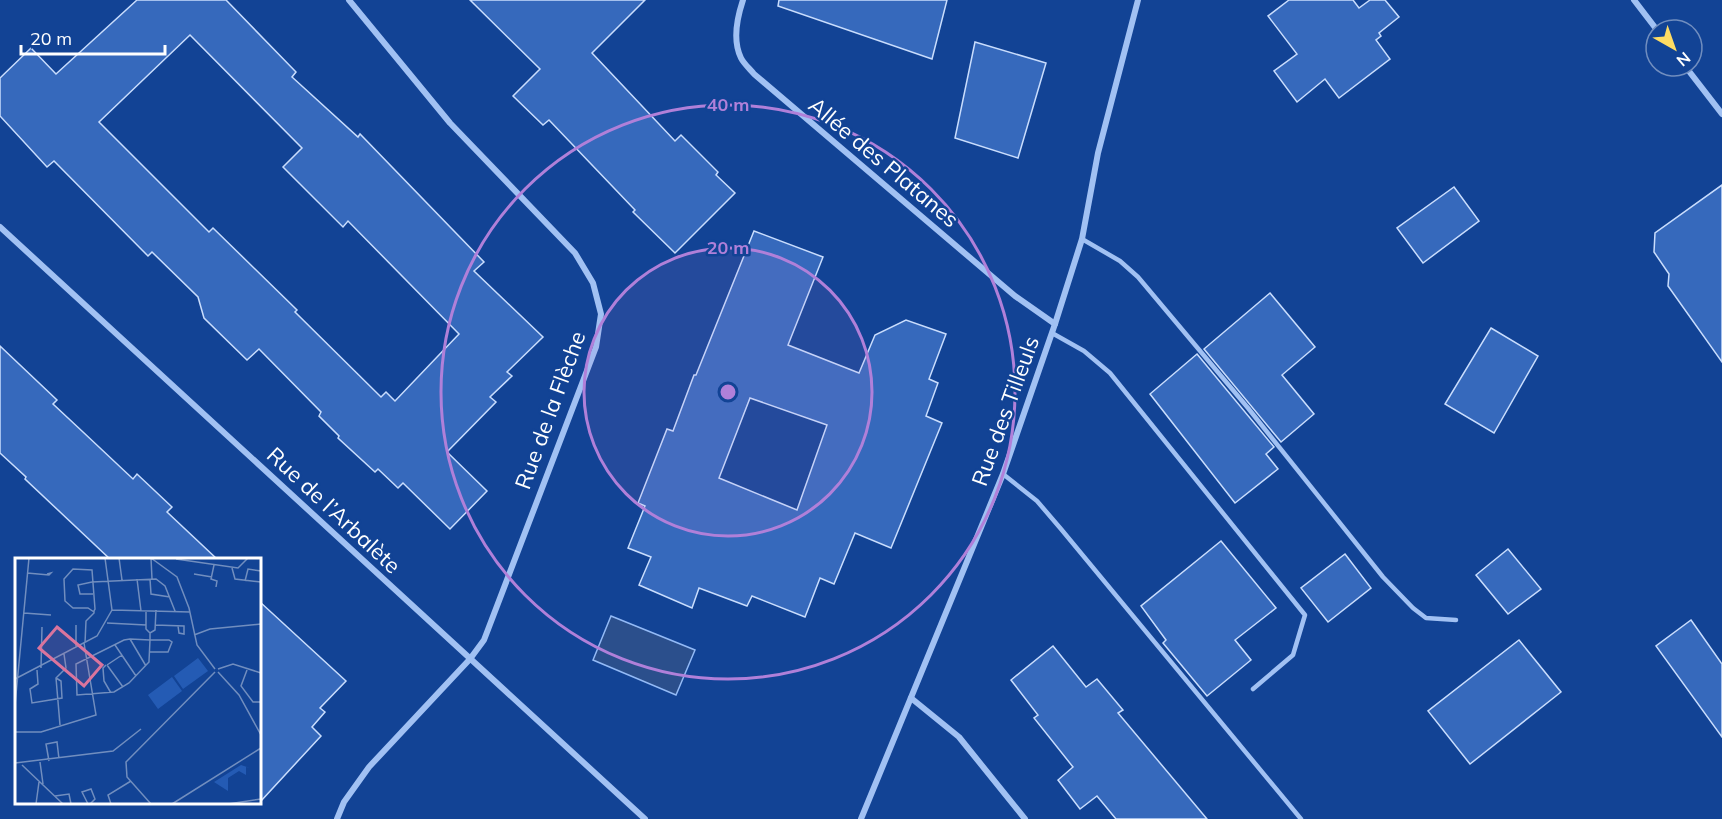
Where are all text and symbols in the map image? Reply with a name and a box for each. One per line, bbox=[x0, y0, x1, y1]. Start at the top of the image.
scale bar bbox=[21, 18, 165, 56]
north arrow bbox=[1644, 18, 1704, 78]
text: 20 m bbox=[30, 27, 72, 50]
text: N bbox=[1673, 48, 1695, 71]
street label: Allée des Platanes bbox=[803, 91, 965, 233]
text: 40 m bbox=[707, 93, 749, 116]
text: 20 m bbox=[707, 236, 749, 259]
street label: Rue de la Flèche bbox=[508, 327, 592, 493]
street label: Rue des Tilleuls bbox=[965, 332, 1045, 490]
centre of rings bbox=[718, 382, 738, 402]
street label: Rue de l’Arbalète bbox=[261, 441, 407, 579]
inset map bbox=[15, 558, 261, 804]

